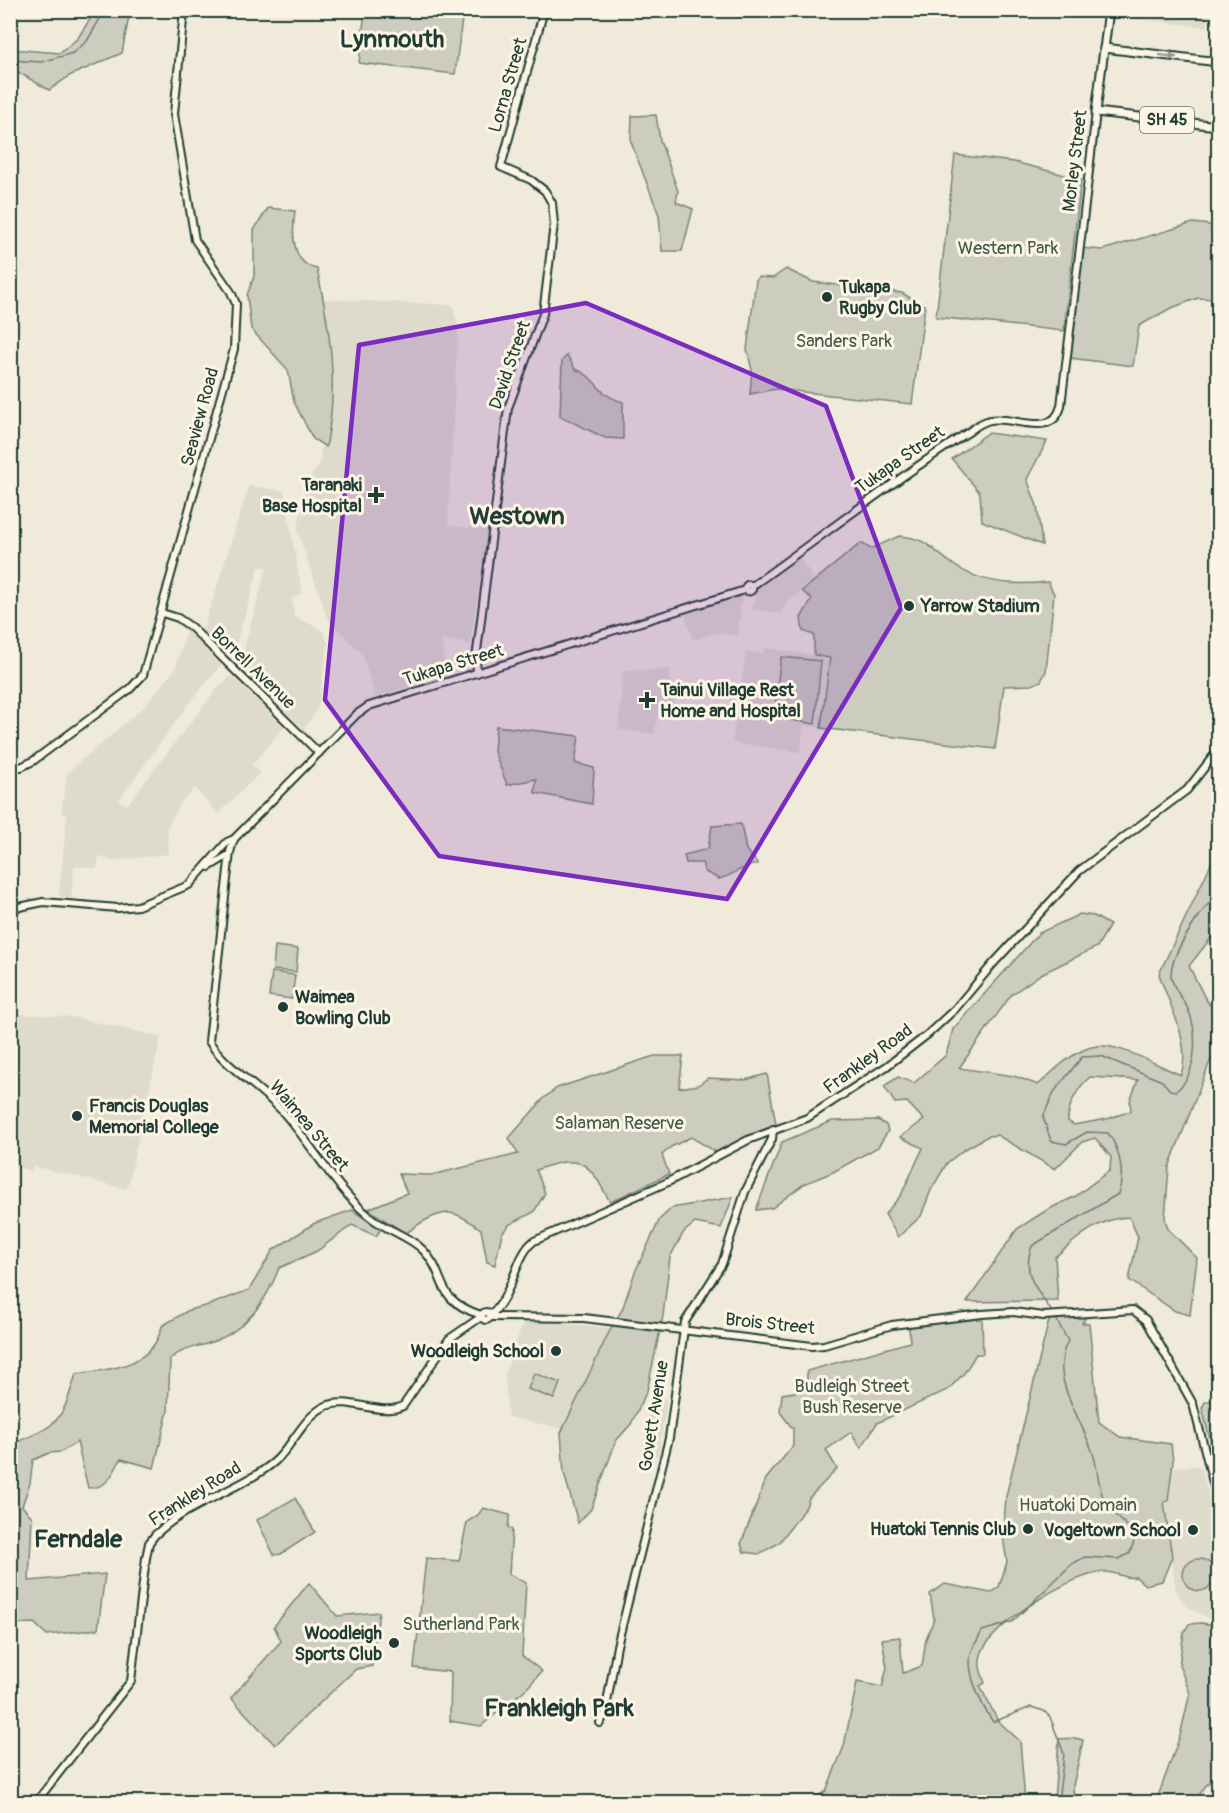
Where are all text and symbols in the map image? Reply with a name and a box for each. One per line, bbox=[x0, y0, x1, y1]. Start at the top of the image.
district label: Lynmouth bbox=[340, 25, 444, 54]
street label: Lorna Street bbox=[484, 34, 533, 135]
one-way arrow bbox=[1158, 51, 1177, 61]
road number: SH 45 bbox=[1140, 107, 1194, 133]
street label: Morley Street bbox=[1057, 108, 1093, 213]
park label: Western Park bbox=[958, 237, 1059, 260]
place label: Tukapa Rugby Club bbox=[838, 276, 921, 320]
marker: Tukapa Rugby Club bbox=[820, 290, 834, 304]
street label: David Street bbox=[484, 317, 536, 412]
park label: Sanders Park bbox=[796, 330, 893, 353]
street label: Seaview Road bbox=[176, 365, 224, 469]
street label: Tukapa Street bbox=[851, 420, 950, 499]
place label: Taranaki Base Hospital bbox=[262, 474, 362, 518]
marker: Taranaki Base Hospital bbox=[367, 486, 385, 504]
district label: Westown bbox=[469, 502, 565, 531]
place label: Yarrow Stadium bbox=[920, 595, 1040, 618]
marker: Yarrow Stadium bbox=[902, 599, 916, 613]
street label: Borrell Avenue bbox=[206, 622, 300, 714]
street label: Tukapa Street bbox=[400, 639, 507, 691]
place label: Tainui Village Rest Home and Hospital bbox=[659, 679, 801, 723]
marker: Tainui Village Rest Home and Hospital bbox=[638, 691, 656, 709]
place label: Waimea Bowling Club bbox=[295, 986, 391, 1030]
marker: Waimea Bowling Club bbox=[276, 1000, 290, 1014]
street label: Frankley Road bbox=[819, 1019, 917, 1099]
street label: Waimea Street bbox=[264, 1076, 354, 1177]
place label: Francis Douglas Memorial College bbox=[89, 1095, 220, 1139]
marker: Francis Douglas Memorial College bbox=[70, 1109, 84, 1123]
park label: Salaman Reserve bbox=[554, 1112, 684, 1135]
street label: Brois Street bbox=[724, 1308, 817, 1340]
place label: Woodleigh School bbox=[411, 1340, 544, 1363]
marker: Woodleigh School bbox=[549, 1344, 563, 1358]
street label: Govett Avenue bbox=[634, 1359, 674, 1473]
park label: Budleigh Street Bush Reserve bbox=[795, 1375, 910, 1419]
street label: Frankley Road bbox=[144, 1456, 246, 1532]
park label: Huatoki Domain bbox=[1019, 1494, 1137, 1517]
place label: Huatoki Tennis Club bbox=[870, 1518, 1016, 1541]
place label: Vogeltown School bbox=[1044, 1519, 1181, 1542]
marker: Huatoki Tennis Club bbox=[1021, 1522, 1035, 1536]
marker: Vogeltown School bbox=[1186, 1523, 1200, 1537]
district label: Ferndale bbox=[34, 1525, 123, 1554]
park label: Sutherland Park bbox=[402, 1613, 520, 1636]
place label: Woodleigh Sports Club bbox=[294, 1622, 383, 1666]
marker: Woodleigh Sports Club bbox=[387, 1636, 401, 1650]
district label: Frankleigh Park bbox=[484, 1694, 635, 1723]

